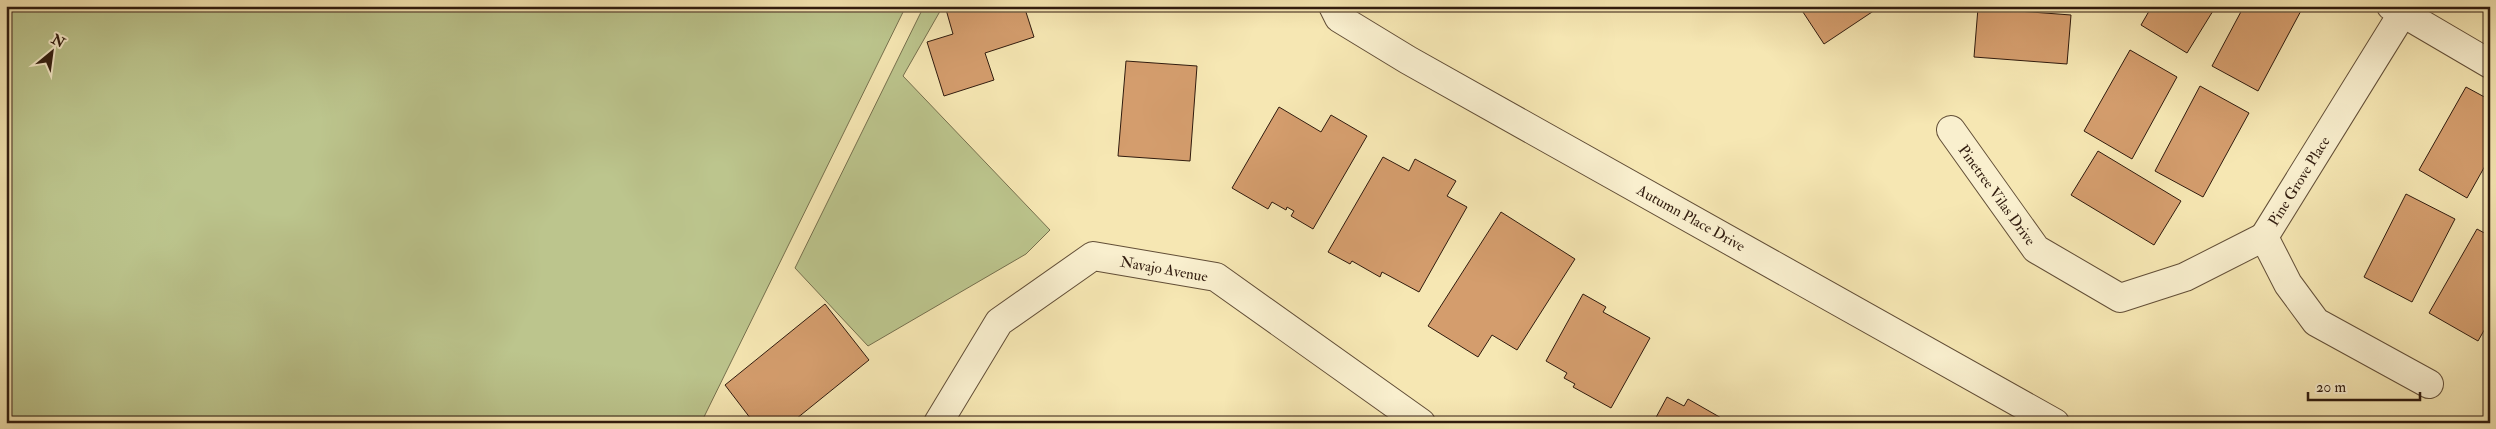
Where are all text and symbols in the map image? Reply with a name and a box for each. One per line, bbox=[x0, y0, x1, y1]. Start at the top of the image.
north arrow bbox=[28, 28, 78, 78]
text: N bbox=[48, 30, 68, 52]
street label: Pine Grove Place bbox=[2264, 133, 2334, 230]
street label: Pinetree Vilas Drive bbox=[1954, 141, 2040, 249]
street label: Autumn Place Drive bbox=[1632, 180, 1748, 256]
street label: Navajo Avenue bbox=[1119, 252, 1209, 287]
scale bar bbox=[2308, 369, 2421, 401]
text: 20 m bbox=[2316, 378, 2346, 397]

